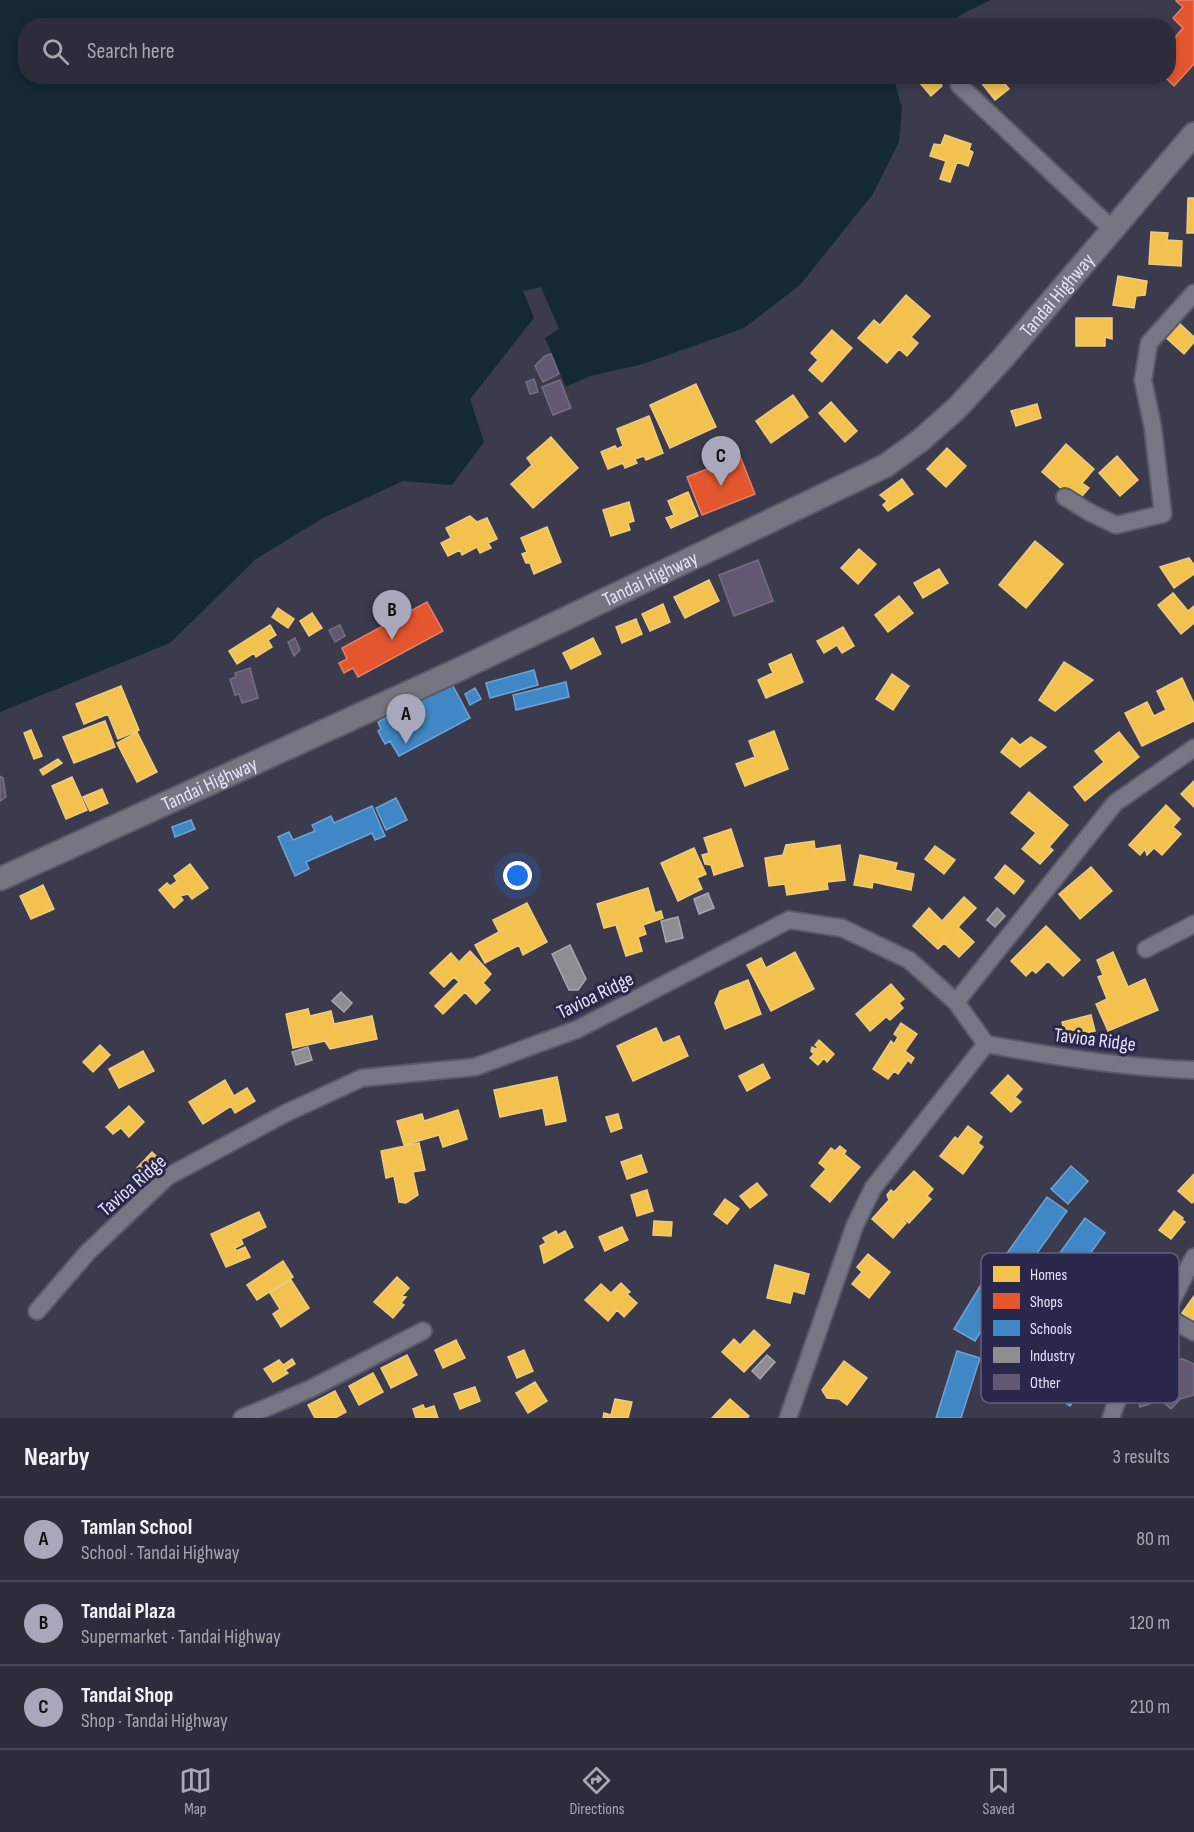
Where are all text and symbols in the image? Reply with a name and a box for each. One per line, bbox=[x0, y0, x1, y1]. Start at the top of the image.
search box bbox=[18, 18, 1176, 84]
icon: search bbox=[39, 35, 72, 68]
text: Search here bbox=[87, 38, 174, 65]
street label: Tandai Highway bbox=[1015, 249, 1100, 343]
pin: C bbox=[702, 436, 740, 486]
street label: Tandai Highway bbox=[599, 546, 702, 612]
pin: B bbox=[372, 590, 412, 640]
pin: A bbox=[386, 694, 426, 744]
street label: Tandai Highway bbox=[158, 752, 262, 817]
your location bbox=[503, 861, 532, 890]
street label: Tavioa Ridge bbox=[553, 967, 638, 1025]
street label: Tavioa Ridge bbox=[1053, 1023, 1137, 1057]
street label: Tavioa Ridge bbox=[94, 1150, 172, 1222]
legend bbox=[981, 1253, 1179, 1403]
text: Homes bbox=[1030, 1266, 1067, 1285]
text: Shops bbox=[1030, 1293, 1063, 1312]
text: Schools bbox=[1030, 1320, 1072, 1339]
text: Industry bbox=[1030, 1347, 1075, 1366]
text: Other bbox=[1030, 1374, 1061, 1393]
text: Nearby bbox=[24, 1442, 90, 1473]
text: 3 results bbox=[1113, 1445, 1170, 1469]
text: Tamlan School bbox=[81, 1514, 192, 1541]
text: A bbox=[39, 1527, 48, 1551]
text: 80 m bbox=[1136, 1527, 1170, 1551]
text: School · Tandai Highway bbox=[81, 1541, 239, 1565]
text: Tandai Plaza bbox=[81, 1598, 175, 1625]
text: B bbox=[39, 1611, 48, 1635]
text: 120 m bbox=[1130, 1611, 1170, 1635]
text: Supermarket · Tandai Highway bbox=[81, 1625, 281, 1649]
text: Tandai Shop bbox=[81, 1682, 173, 1709]
text: C bbox=[38, 1695, 49, 1719]
text: 210 m bbox=[1130, 1695, 1170, 1719]
text: Shop · Tandai Highway bbox=[81, 1709, 228, 1733]
tab: Map bbox=[179, 1764, 212, 1819]
tab: Directions bbox=[569, 1764, 625, 1819]
tab: Saved bbox=[982, 1764, 1015, 1819]

